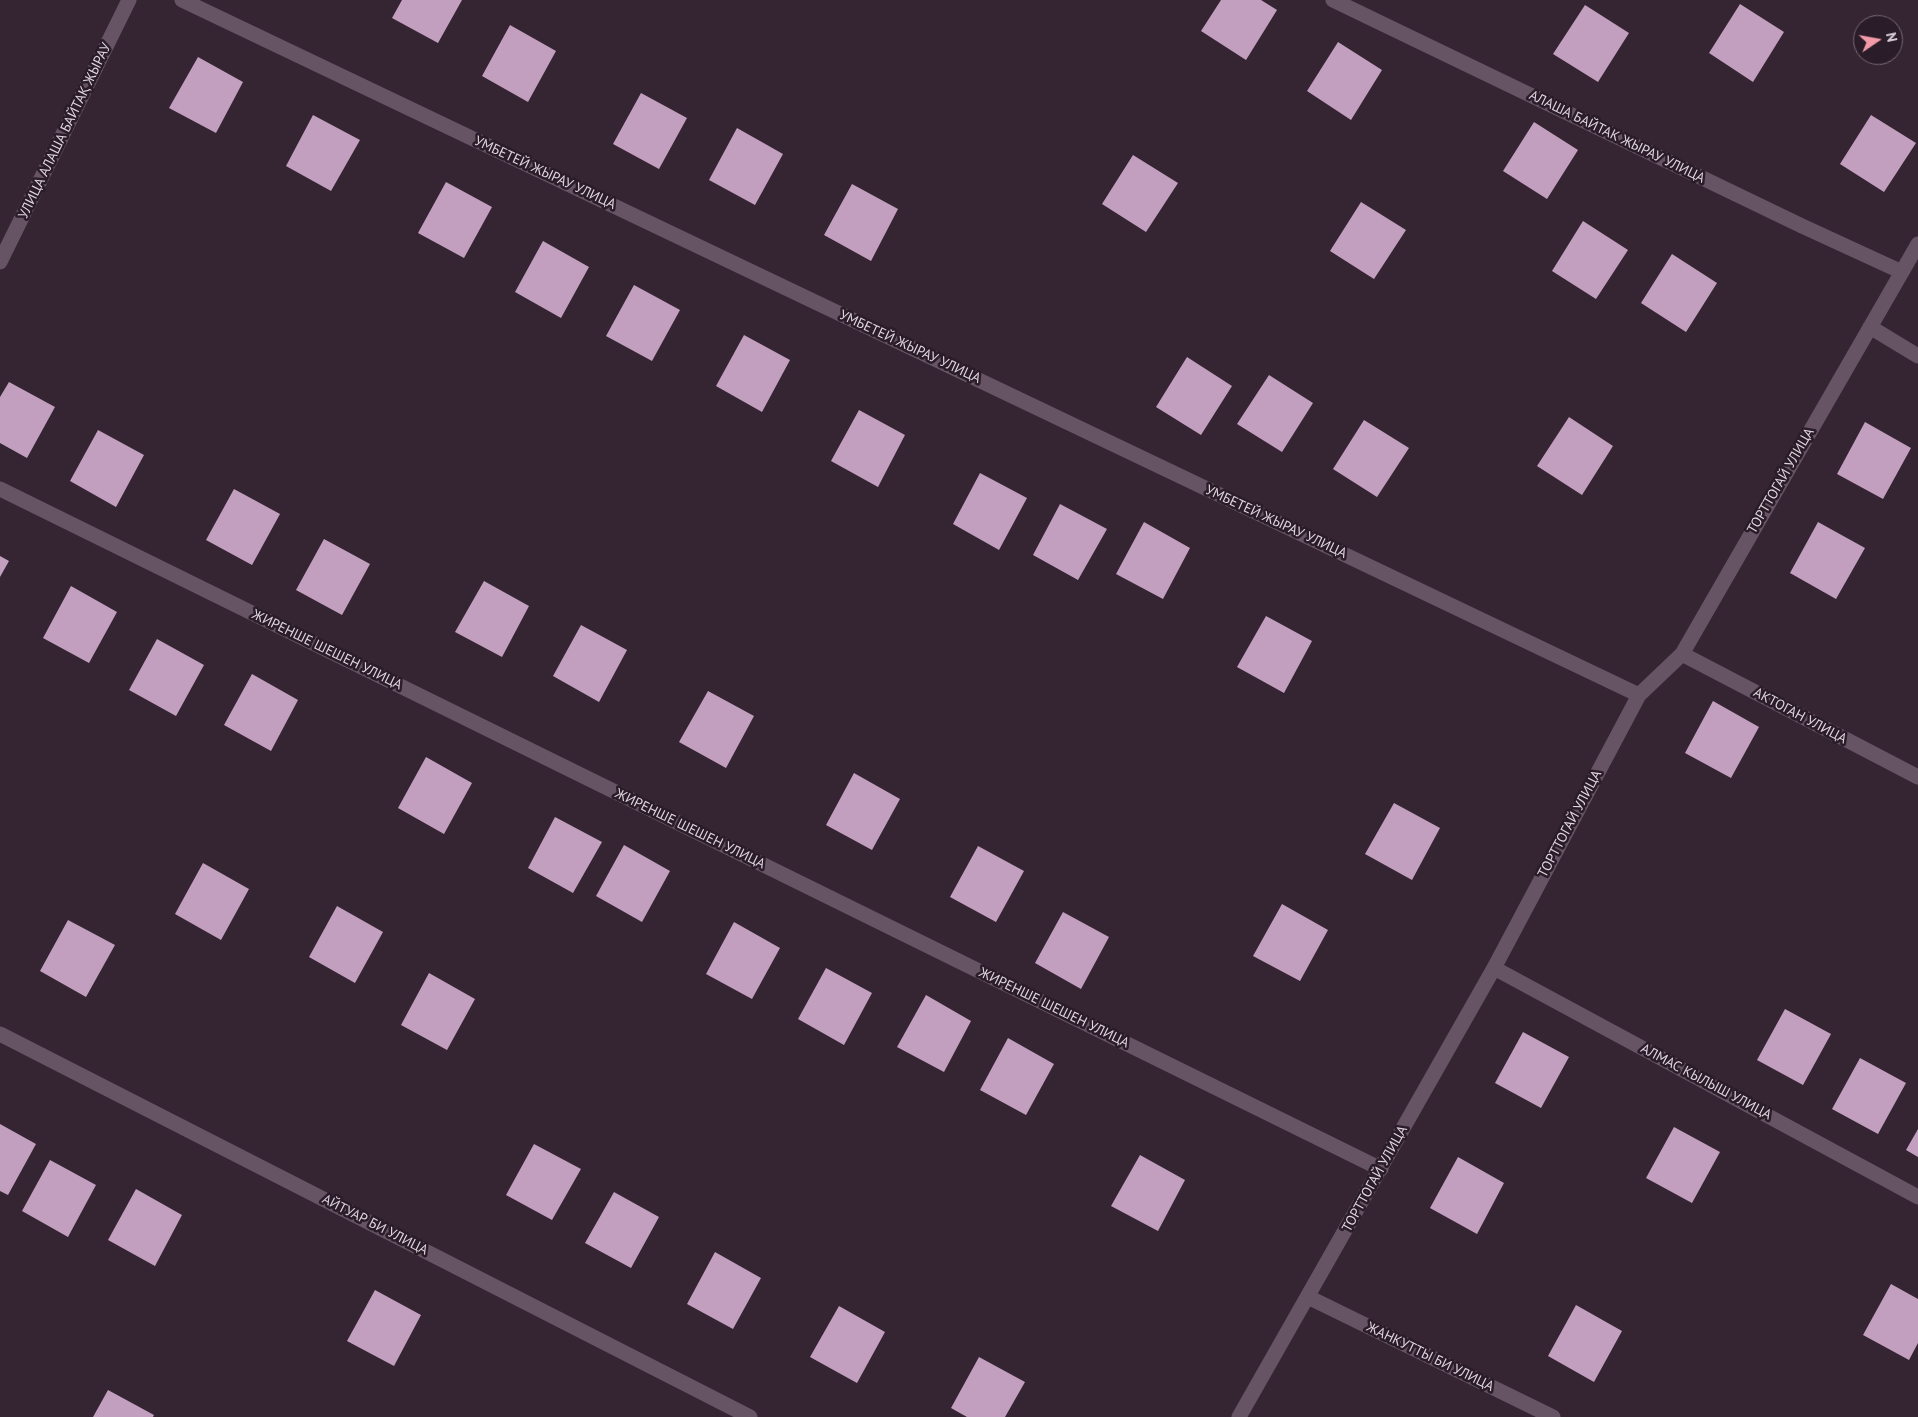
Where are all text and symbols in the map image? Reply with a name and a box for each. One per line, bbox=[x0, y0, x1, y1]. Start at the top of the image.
north arrow bbox=[1853, 15, 1903, 65]
text: N bbox=[1882, 31, 1901, 43]
street label: УЛИЦА АЛАША БАЙТАҚ ЖЫРАУ bbox=[15, 40, 115, 222]
street label: АЛАША БАЙТАК ЖЫРАУ УЛИЦА bbox=[1526, 87, 1708, 187]
street label: УМБЕТЕЙ ЖЫРАУ УЛИЦА bbox=[472, 133, 618, 213]
street label: УМБЕТЕЙ ЖЫРАУ УЛИЦА bbox=[837, 307, 983, 387]
street label: ТОРТТОГАЙ УЛИЦА bbox=[1744, 425, 1818, 537]
street label: УМБЕТЕЙ ЖЫРАУ УЛИЦА bbox=[1203, 482, 1349, 562]
street label: ЖИРЕНШЕ ШЕШЕН УЛИЦА bbox=[249, 606, 405, 694]
street label: АКТОГАН УЛИЦА bbox=[1750, 684, 1850, 748]
street label: ТОРТТОГАЙ УЛИЦА bbox=[1535, 767, 1605, 881]
street label: ЖИРЕНШЕ ШЕШЕН УЛИЦА bbox=[612, 785, 768, 873]
street label: ЖИРЕНШЕ ШЕШЕН УЛИЦА bbox=[976, 964, 1132, 1052]
street label: АЛМАС КЫЛЫШ УЛИЦА bbox=[1638, 1040, 1774, 1124]
street label: ТОРТТОГАЙ УЛИЦА bbox=[1339, 1123, 1411, 1235]
street label: АЙТУАР БИ УЛИЦА bbox=[319, 1191, 431, 1259]
street label: ЖАНКУТТЫ БИ УЛИЦА bbox=[1363, 1319, 1497, 1395]

